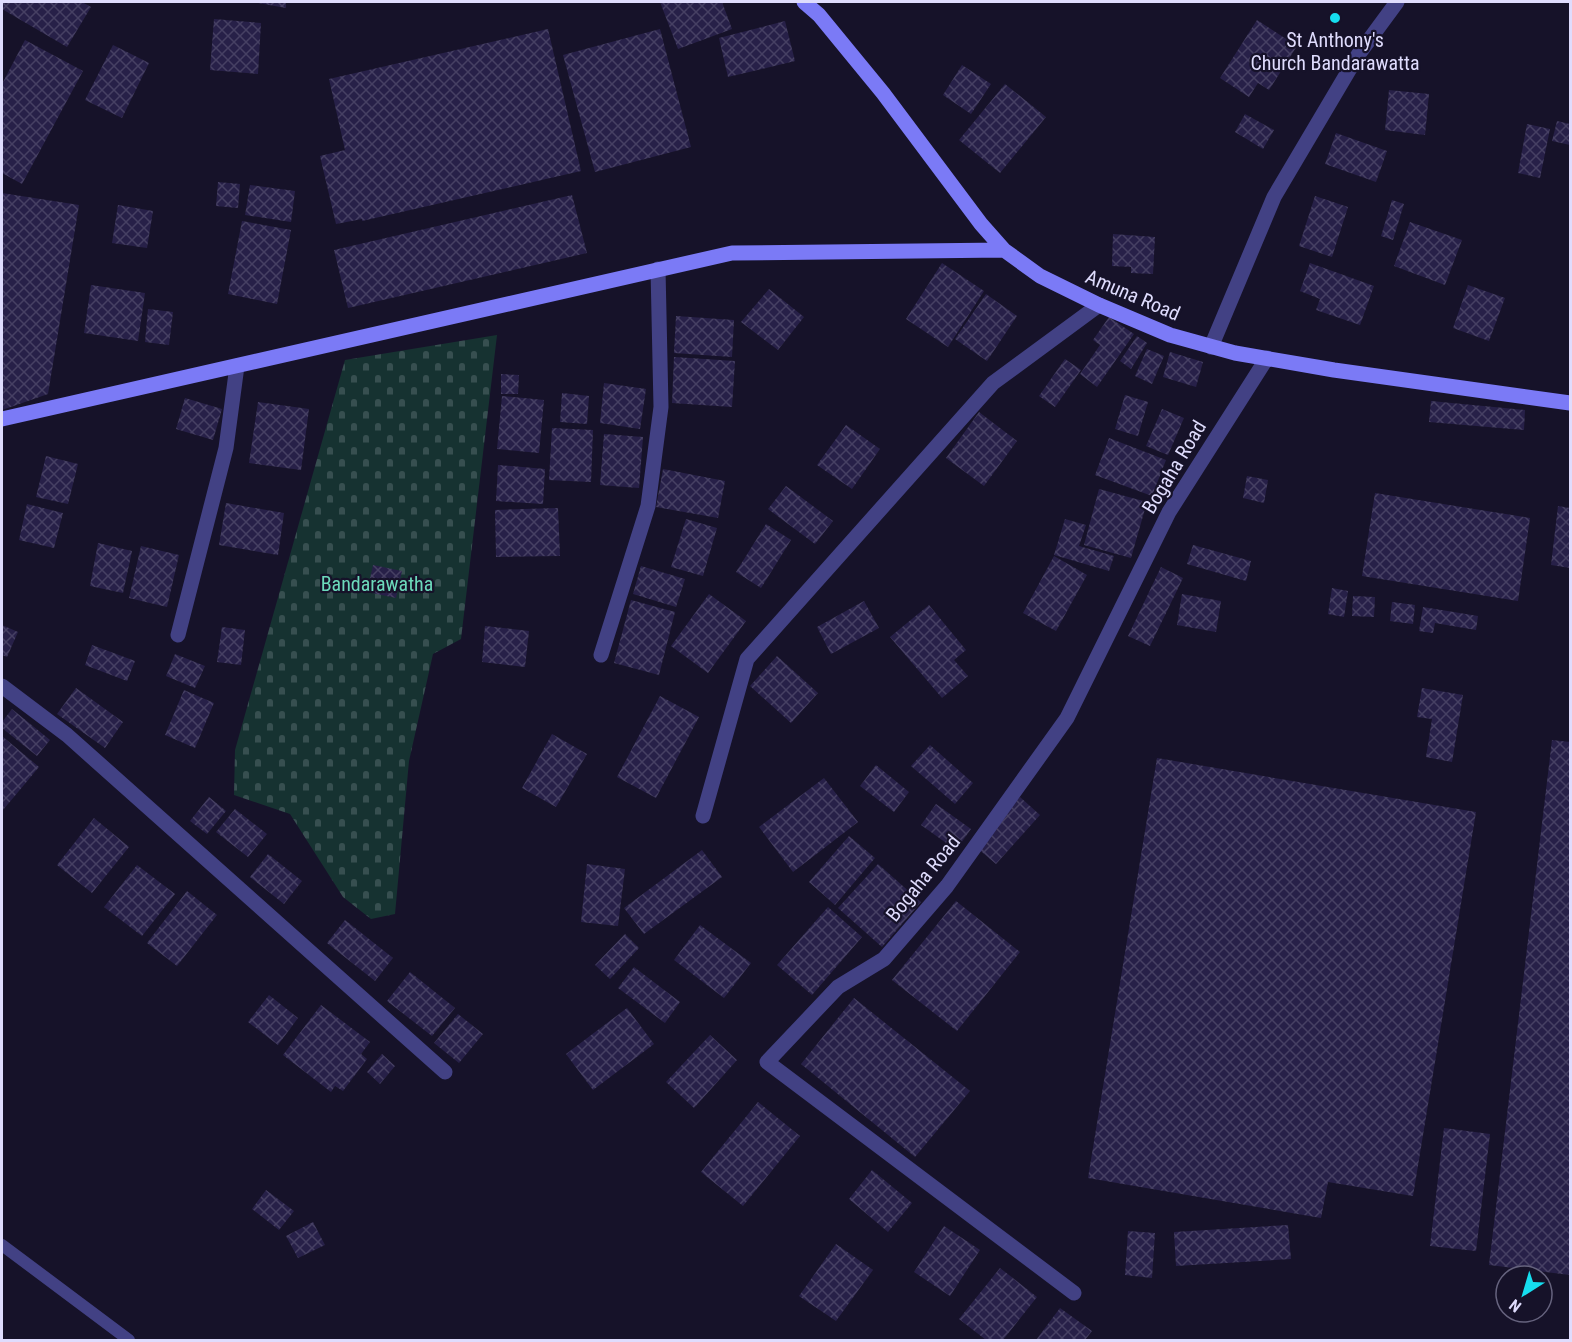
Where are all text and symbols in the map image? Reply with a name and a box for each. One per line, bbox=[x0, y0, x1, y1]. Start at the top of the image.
marker: St Anthony's Church Bandarawatta bbox=[1328, 11, 1342, 25]
place label: St Anthony's Church Bandarawatta bbox=[1250, 28, 1420, 75]
street label: Amuna Road bbox=[1082, 264, 1184, 326]
street label: Bogaha Road bbox=[1137, 416, 1211, 518]
park label: Bandarawatha bbox=[321, 572, 433, 596]
street label: Bogaha Road bbox=[881, 830, 965, 926]
north arrow bbox=[1494, 1264, 1554, 1324]
text: N bbox=[1506, 1295, 1525, 1316]

